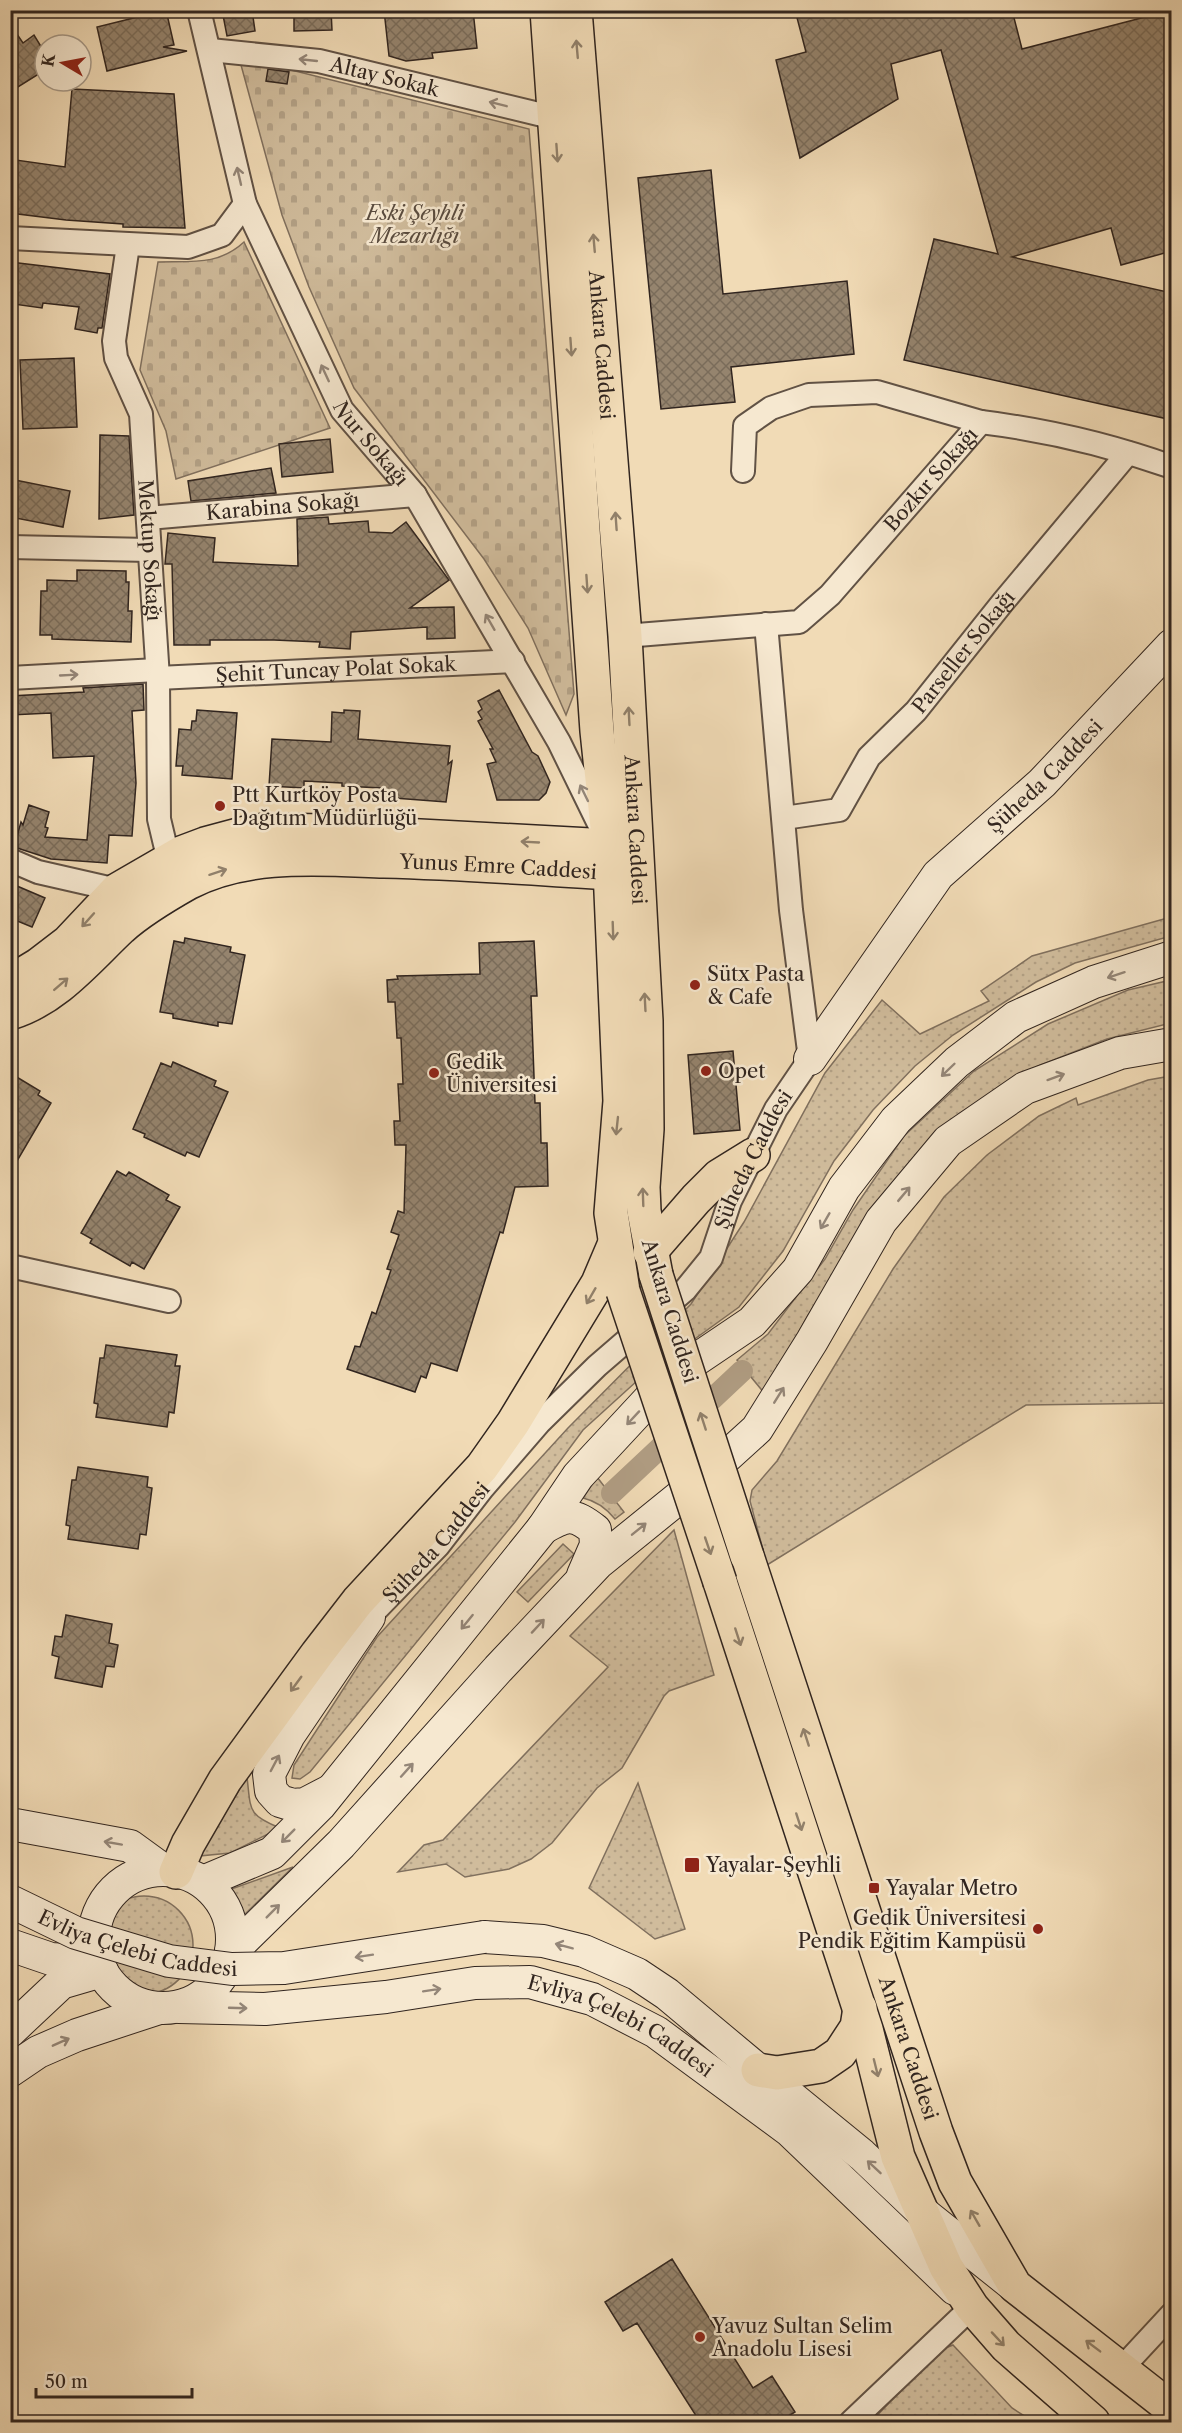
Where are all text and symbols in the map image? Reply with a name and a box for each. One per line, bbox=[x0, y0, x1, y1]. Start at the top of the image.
north arrow bbox=[33, 33, 93, 93]
one-way arrow bbox=[572, 39, 583, 59]
text: K bbox=[37, 51, 59, 68]
street label: Altay Sokak bbox=[327, 52, 443, 102]
one-way arrow bbox=[299, 54, 319, 65]
one-way arrow bbox=[489, 98, 508, 110]
one-way arrow bbox=[552, 142, 563, 162]
one-way arrow bbox=[232, 167, 244, 186]
park label: Eski Şeyhli Mezarlığı bbox=[364, 201, 466, 248]
one-way arrow bbox=[588, 233, 599, 253]
street label: Ankara Caddesi bbox=[584, 268, 620, 420]
one-way arrow bbox=[566, 337, 577, 357]
one-way arrow bbox=[318, 365, 330, 383]
street label: Nur Sokağı bbox=[328, 397, 414, 491]
street label: Bozkır Sokağı bbox=[879, 423, 983, 536]
street label: Mektup Sokağı bbox=[133, 479, 166, 622]
street label: Karabina Sokağı bbox=[205, 488, 360, 525]
one-way arrow bbox=[610, 512, 621, 531]
one-way arrow bbox=[582, 573, 593, 593]
street label: Parseller Sokağı bbox=[907, 585, 1020, 718]
one-way arrow bbox=[484, 614, 496, 631]
street label: Şehit Tuncay Polat Sokak bbox=[215, 652, 458, 687]
one-way arrow bbox=[58, 669, 78, 680]
one-way arrow bbox=[624, 706, 635, 726]
street label: Şüheda Caddesi bbox=[982, 714, 1108, 838]
street label: Ankara Caddesi bbox=[619, 753, 652, 905]
place label: Ptt Kurtköy Posta Dağıtım Müdürlüğü bbox=[232, 783, 417, 830]
one-way arrow bbox=[577, 784, 589, 802]
marker: Ptt Kurtköy Posta Dağıtım Müdürlüğü bbox=[213, 799, 227, 813]
one-way arrow bbox=[520, 837, 540, 848]
street label: Yunus Emre Caddesi bbox=[398, 849, 598, 884]
one-way arrow bbox=[208, 865, 227, 876]
one-way arrow bbox=[81, 912, 95, 927]
one-way arrow bbox=[607, 921, 618, 941]
place label: Sütx Pasta & Cafe bbox=[707, 962, 805, 1009]
one-way arrow bbox=[1107, 970, 1126, 981]
one-way arrow bbox=[53, 978, 69, 991]
marker: Sütx Pasta & Cafe bbox=[688, 978, 702, 992]
one-way arrow bbox=[639, 992, 650, 1012]
place label: Gedik Üniversitesi bbox=[446, 1050, 557, 1097]
place label: Opet bbox=[718, 1059, 765, 1083]
one-way arrow bbox=[940, 1063, 955, 1077]
marker: Opet bbox=[699, 1064, 713, 1078]
marker: Gedik Üniversitesi bbox=[427, 1066, 441, 1080]
one-way arrow bbox=[1046, 1071, 1064, 1082]
street label: Şüheda Caddesi bbox=[710, 1085, 797, 1232]
one-way arrow bbox=[611, 1116, 622, 1135]
one-way arrow bbox=[897, 1186, 910, 1202]
one-way arrow bbox=[637, 1187, 649, 1207]
one-way arrow bbox=[819, 1212, 831, 1229]
street label: Ankara Caddesi bbox=[636, 1235, 703, 1386]
one-way arrow bbox=[584, 1287, 596, 1304]
one-way arrow bbox=[773, 1387, 785, 1404]
one-way arrow bbox=[626, 1410, 641, 1425]
one-way arrow bbox=[697, 1412, 708, 1431]
street label: Şüheda Caddesi bbox=[377, 1477, 495, 1608]
one-way arrow bbox=[631, 1522, 646, 1536]
one-way arrow bbox=[703, 1536, 714, 1555]
one-way arrow bbox=[460, 1614, 473, 1630]
one-way arrow bbox=[531, 1618, 546, 1633]
one-way arrow bbox=[733, 1627, 744, 1646]
one-way arrow bbox=[289, 1676, 302, 1692]
one-way arrow bbox=[800, 1728, 811, 1747]
one-way arrow bbox=[269, 1755, 281, 1772]
one-way arrow bbox=[400, 1763, 414, 1778]
one-way arrow bbox=[794, 1812, 805, 1831]
one-way arrow bbox=[281, 1829, 296, 1844]
one-way arrow bbox=[103, 1837, 123, 1848]
place label: Yayalar-Şeyhli bbox=[705, 1853, 841, 1877]
marker: Yayalar-Şeyhli bbox=[683, 1856, 701, 1874]
place label: Yayalar Metro bbox=[885, 1876, 1018, 1900]
marker: Yayalar Metro bbox=[867, 1881, 881, 1895]
one-way arrow bbox=[265, 1903, 280, 1918]
street label: Evliya Çelebi Caddesi bbox=[34, 1905, 237, 1981]
place label: Gedik Üniversitesi Pendik Eğitim Kampüsü bbox=[798, 1905, 1026, 1953]
marker: Gedik Üniversitesi Pendik Eğitim Kampüsü bbox=[1031, 1922, 1045, 1936]
one-way arrow bbox=[555, 1940, 574, 1951]
one-way arrow bbox=[355, 1950, 374, 1961]
street label: Evliya Çelebi Caddesi bbox=[525, 1970, 718, 2082]
street label: Ankara Caddesi bbox=[873, 1972, 943, 2123]
one-way arrow bbox=[421, 1984, 441, 1995]
one-way arrow bbox=[227, 2003, 247, 2014]
one-way arrow bbox=[51, 2036, 69, 2047]
one-way arrow bbox=[871, 2059, 883, 2078]
one-way arrow bbox=[867, 2160, 882, 2174]
one-way arrow bbox=[968, 2210, 980, 2227]
place label: Yavuz Sultan Selim Anadolu Lisesi bbox=[711, 2314, 893, 2361]
marker: Yavuz Sultan Selim Anadolu Lisesi bbox=[693, 2330, 707, 2344]
one-way arrow bbox=[991, 2331, 1005, 2346]
one-way arrow bbox=[1085, 2340, 1101, 2353]
scale bar bbox=[36, 2361, 192, 2399]
text: 50 m bbox=[45, 2371, 88, 2393]

